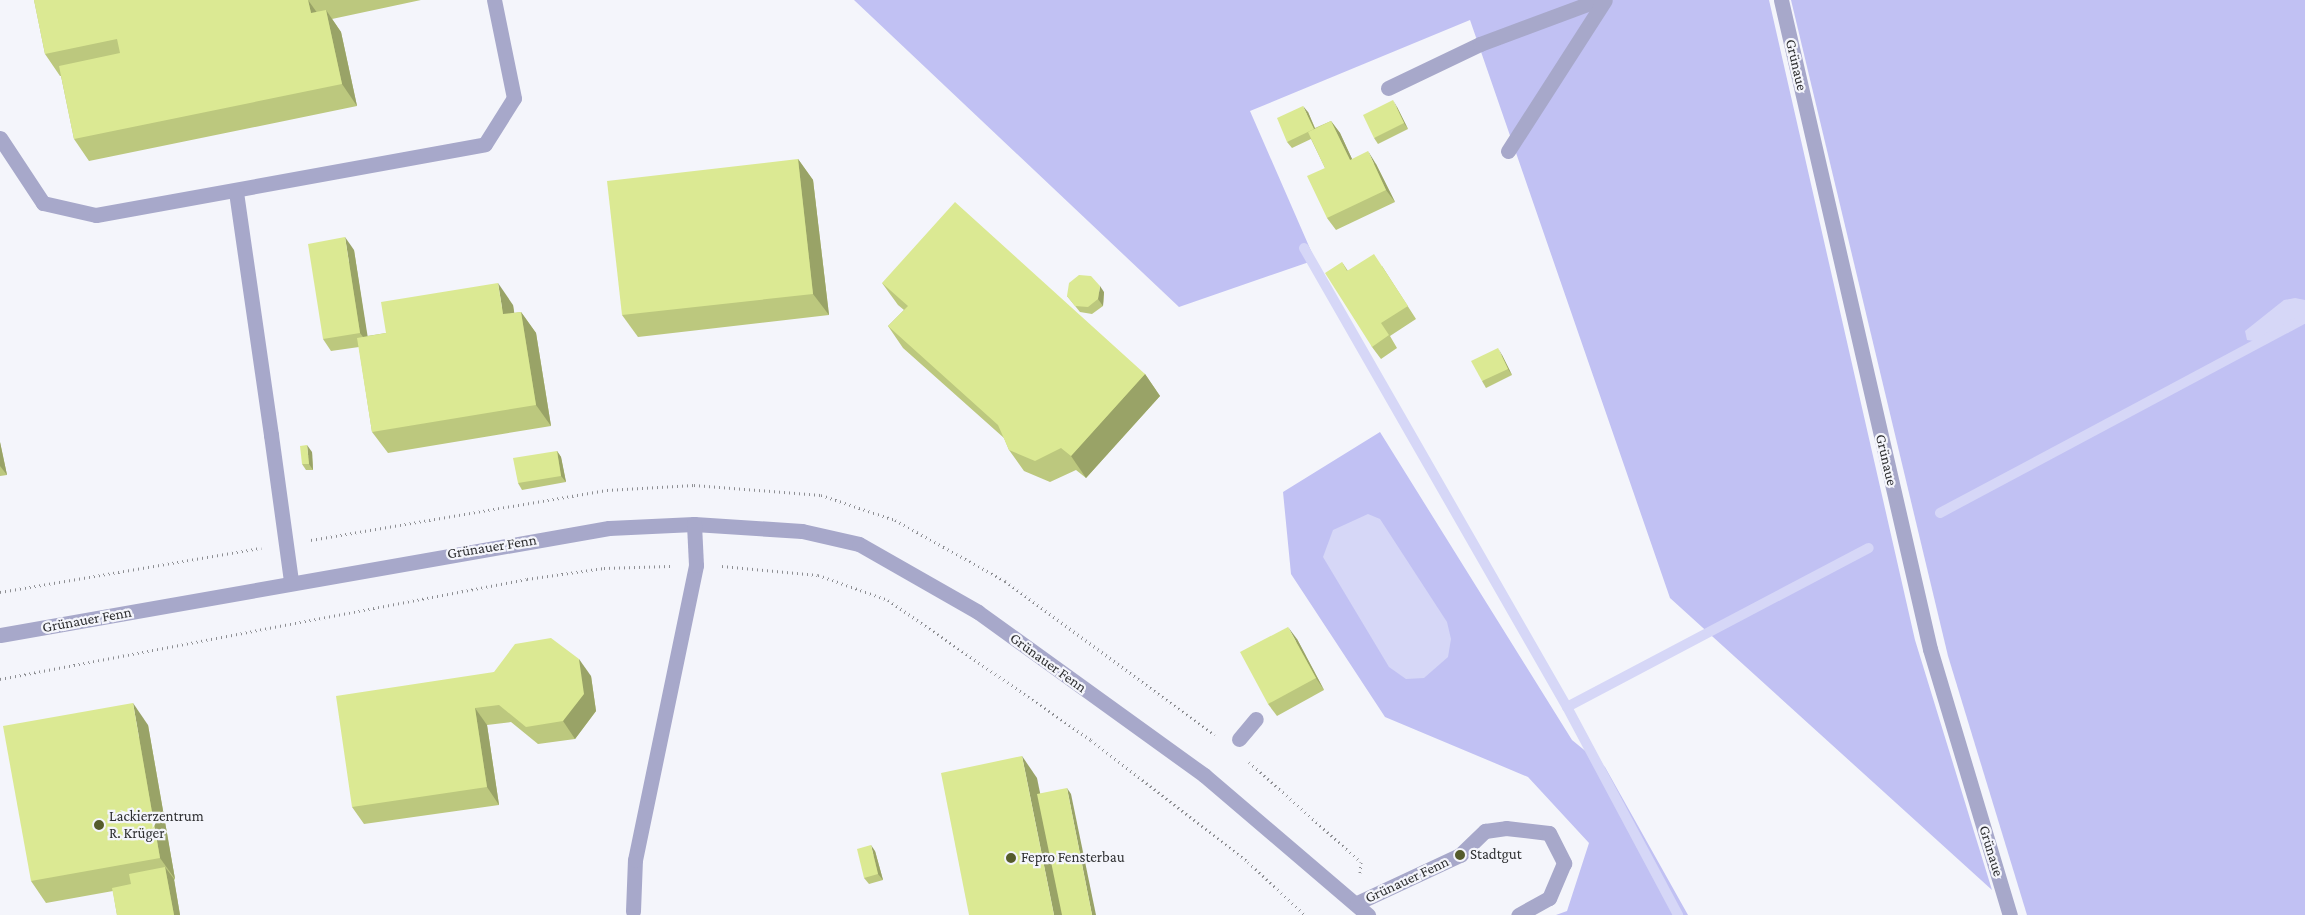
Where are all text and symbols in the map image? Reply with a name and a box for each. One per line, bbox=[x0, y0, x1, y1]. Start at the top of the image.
street label: Grünaue bbox=[1781, 37, 1811, 93]
street label: Grünaue bbox=[1871, 432, 1901, 488]
street label: Grünauer Fenn bbox=[446, 531, 538, 563]
street label: Grünauer Fenn bbox=[41, 603, 133, 637]
street label: Grünauer Fenn bbox=[1006, 629, 1090, 697]
place label: Lackierzentrum R. Krüger bbox=[109, 807, 204, 842]
marker: Lackierzentrum R. Krüger bbox=[93, 819, 105, 831]
street label: Grünaue bbox=[1975, 823, 2007, 879]
place label: Stadtgut bbox=[1470, 846, 1522, 864]
place label: Fepro Fensterbau bbox=[1021, 849, 1125, 867]
marker: Stadtgut bbox=[1454, 849, 1466, 861]
marker: Fepro Fensterbau bbox=[1005, 852, 1017, 864]
street label: Grünauer Fenn bbox=[1362, 853, 1452, 907]

